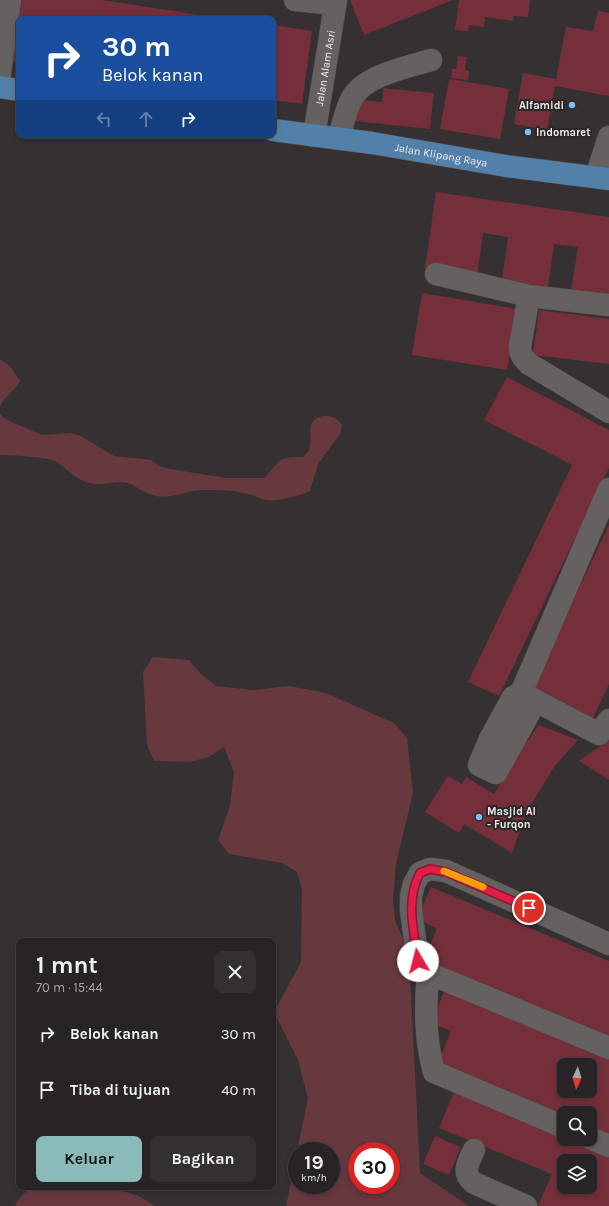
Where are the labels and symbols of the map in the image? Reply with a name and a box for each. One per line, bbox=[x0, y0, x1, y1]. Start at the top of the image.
street label: Jalan Alam Asri bbox=[313, 29, 338, 107]
place label: Alfamidi bbox=[519, 99, 564, 112]
marker: Alfamidi bbox=[567, 100, 577, 110]
place label: Indomaret bbox=[536, 126, 591, 139]
marker: Indomaret bbox=[523, 127, 533, 137]
street label: Jalan Klipang Raya bbox=[394, 141, 488, 170]
place label: Masjid Al - Furqon bbox=[487, 805, 536, 831]
marker: Masjid Al - Furqon bbox=[474, 812, 484, 822]
pin bbox=[512, 891, 546, 925]
position arrow bbox=[397, 940, 439, 982]
north arrow bbox=[557, 1058, 597, 1098]
speed limit sign: 30 bbox=[348, 1142, 400, 1194]

